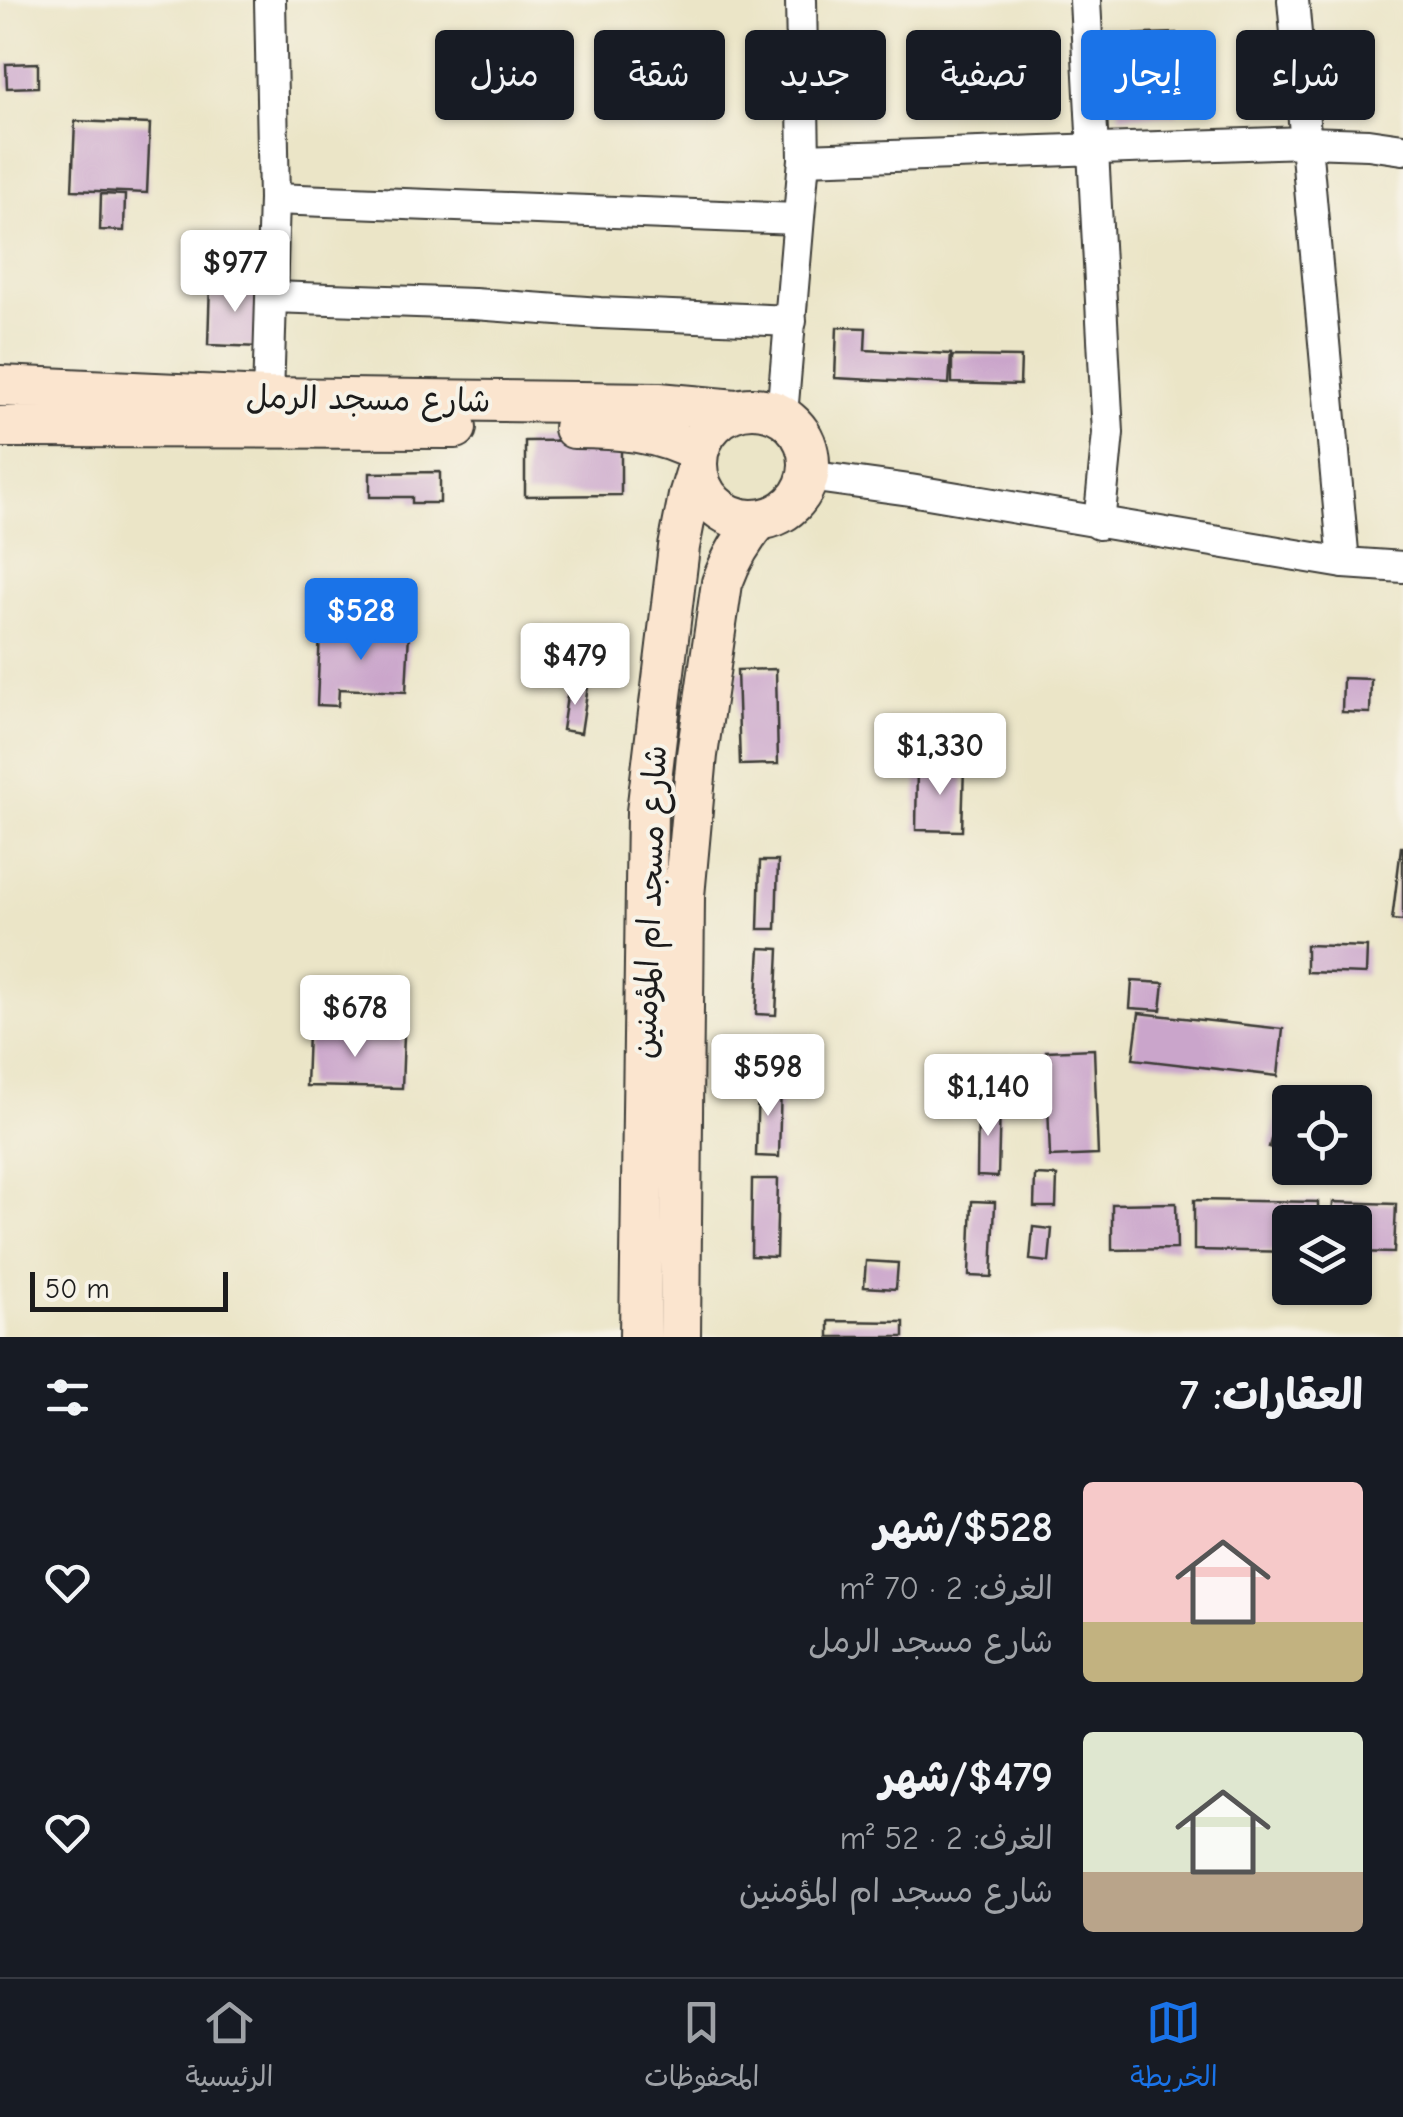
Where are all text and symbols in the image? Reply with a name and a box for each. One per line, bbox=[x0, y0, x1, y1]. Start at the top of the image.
chip: منزل bbox=[435, 30, 574, 120]
chip: شقة bbox=[594, 30, 725, 120]
chip: جديد bbox=[745, 30, 886, 120]
chip: تصفية bbox=[906, 30, 1061, 120]
chip: إيجار bbox=[1081, 30, 1216, 120]
chip: شراء bbox=[1236, 30, 1375, 120]
pin: $977 bbox=[176, 230, 294, 315]
text: $977 bbox=[203, 244, 267, 281]
street label: شارع مسجد الرمل bbox=[245, 378, 491, 424]
pin: $528 bbox=[302, 578, 420, 663]
text: $528 bbox=[327, 592, 395, 629]
pin: $479 bbox=[516, 623, 634, 708]
text: $479 bbox=[543, 637, 607, 674]
pin: $1,330 bbox=[859, 713, 1021, 798]
text: $1,330 bbox=[896, 727, 984, 764]
street label: شارع مسجد ام المؤمنين bbox=[626, 744, 679, 1060]
pin: $678 bbox=[296, 975, 414, 1060]
text: $678 bbox=[322, 989, 388, 1026]
pin: $598 bbox=[709, 1034, 827, 1119]
text: $598 bbox=[733, 1048, 803, 1085]
pin: $1,140 bbox=[907, 1054, 1069, 1139]
text: $1,140 bbox=[946, 1068, 1030, 1105]
map controls bbox=[1272, 1085, 1372, 1305]
button: locate bbox=[1272, 1085, 1372, 1185]
button: layers bbox=[1272, 1205, 1372, 1305]
scale bar bbox=[30, 1267, 228, 1312]
text: 50 m bbox=[45, 1273, 110, 1305]
icon: filters bbox=[40, 1370, 95, 1425]
text: العقارات: 7 bbox=[1180, 1371, 1363, 1420]
text: $528/شهر bbox=[875, 1503, 1053, 1552]
icon: home bbox=[1163, 1522, 1283, 1642]
icon: heart bbox=[40, 1555, 95, 1610]
text: الغرف: 2 · 70 m² bbox=[839, 1570, 1053, 1607]
text: شارع مسجد الرمل bbox=[808, 1623, 1053, 1660]
text: $479/شهر bbox=[880, 1753, 1053, 1802]
icon: home bbox=[1163, 1772, 1283, 1892]
icon: heart bbox=[40, 1805, 95, 1860]
text: الغرف: 2 · 52 m² bbox=[840, 1820, 1053, 1857]
text: شارع مسجد ام المؤمنين bbox=[739, 1873, 1053, 1910]
tab: الرئيسية bbox=[185, 1995, 273, 2101]
tab: المحفوظات bbox=[644, 1995, 759, 2101]
tab: الخريطة bbox=[1130, 1995, 1218, 2101]

